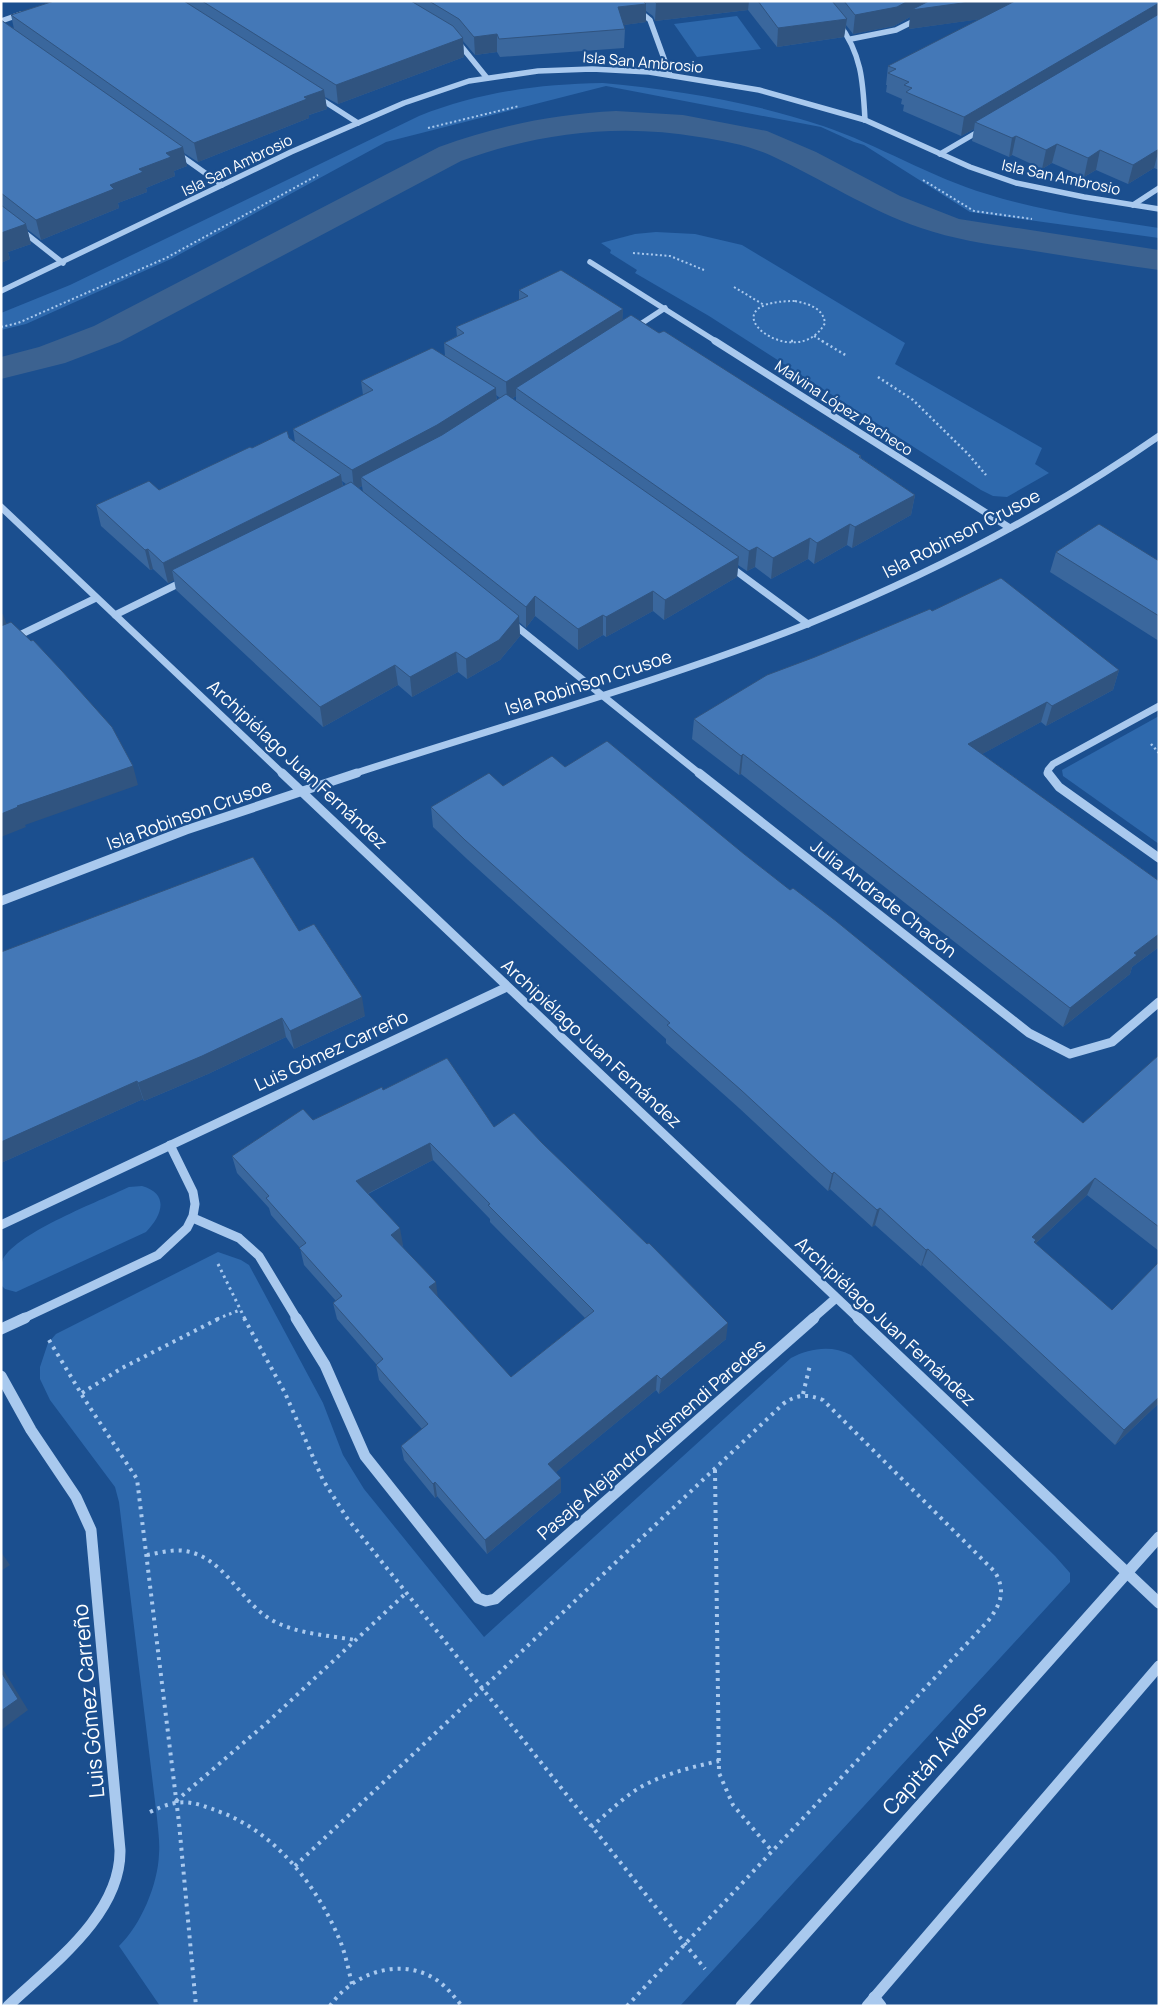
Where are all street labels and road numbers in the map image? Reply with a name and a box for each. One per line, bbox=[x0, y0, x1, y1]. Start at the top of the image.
street label: Isla San Ambrosio bbox=[582, 46, 704, 78]
street label: Isla San Ambrosio bbox=[178, 129, 296, 201]
street label: Isla San Ambrosio bbox=[1000, 154, 1123, 200]
street label: Malvina López Pacheco bbox=[771, 355, 917, 461]
street label: Isla Robinson Crusoe bbox=[878, 483, 1044, 583]
street label: Isla Robinson Crusoe bbox=[502, 644, 674, 720]
street label: Archipiélago Juan Fernández bbox=[203, 674, 393, 854]
street label: Isla Robinson Crusoe bbox=[103, 773, 275, 855]
street label: Julia Andrade Chacón bbox=[806, 833, 962, 963]
street label: Archipiélago Juan Fernández bbox=[497, 953, 687, 1133]
street label: Luis Gómez Carreño bbox=[250, 1004, 412, 1096]
street label: Archipiélago Juan Fernández bbox=[791, 1231, 981, 1411]
street label: Pasaje Alejandro Arismendi Paredes bbox=[532, 1333, 770, 1545]
street label: Luis Gómez Carreño bbox=[66, 1603, 110, 1799]
street label: Capitán Ávalos bbox=[876, 1695, 992, 1821]

